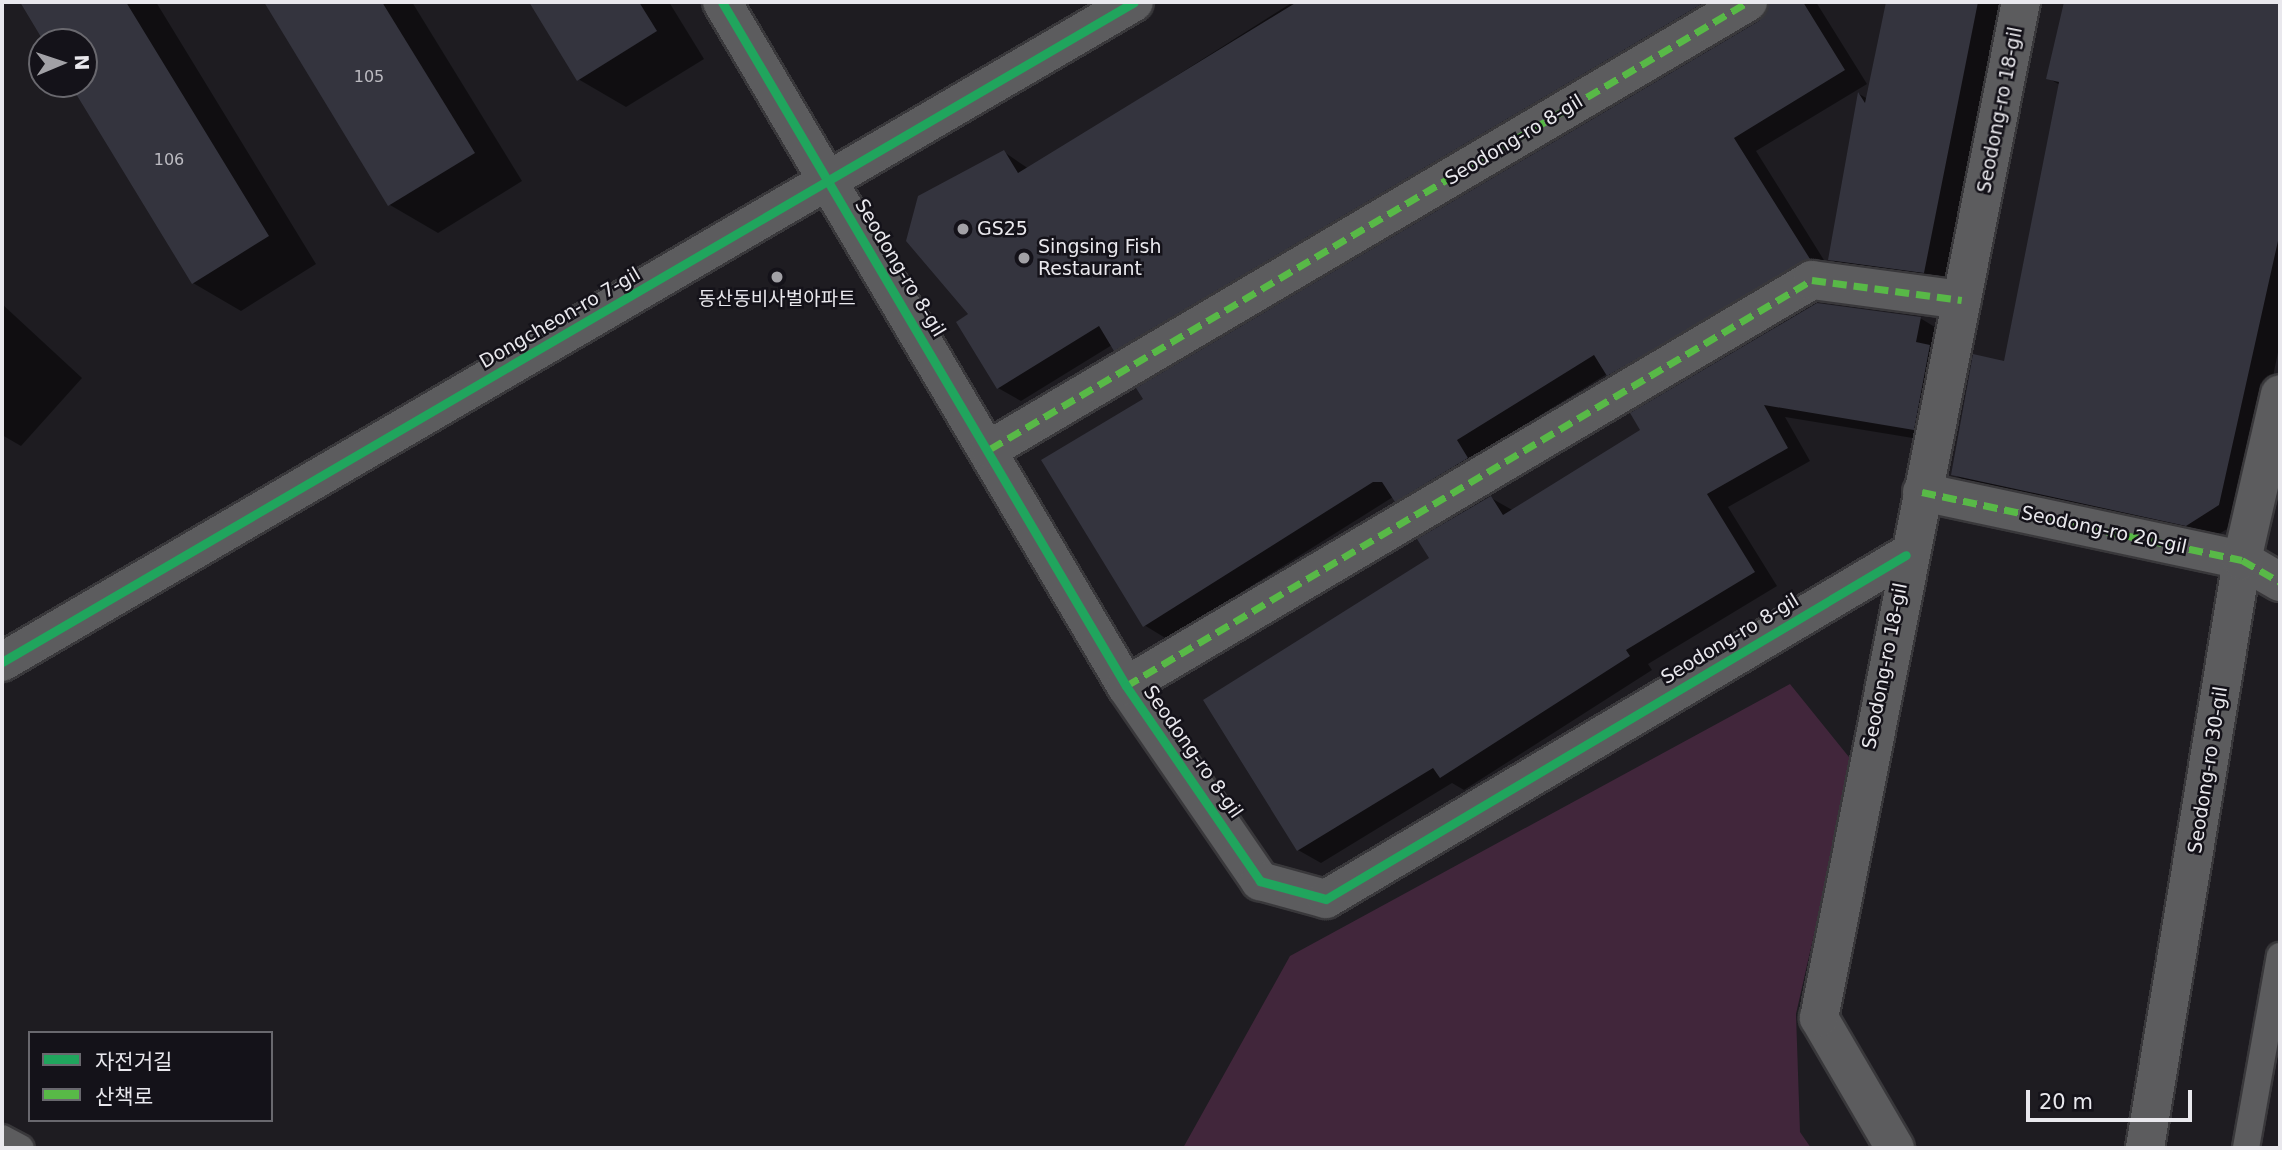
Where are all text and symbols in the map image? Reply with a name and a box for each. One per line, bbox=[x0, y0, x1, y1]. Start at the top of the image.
street label: Seodong-ro 18-gil bbox=[1973, 25, 2027, 195]
north arrow bbox=[28, 28, 98, 98]
text: N bbox=[71, 54, 93, 71]
house number: 105 bbox=[354, 67, 384, 87]
street label: Seodong-ro 8-gil bbox=[1441, 90, 1587, 190]
house number: 106 bbox=[154, 150, 184, 170]
street label: Seodong-ro 8-gil bbox=[850, 195, 950, 341]
place label: GS25 bbox=[977, 218, 1028, 240]
marker: GS25 bbox=[955, 221, 971, 237]
place label: Singsing Fish Restaurant bbox=[1038, 236, 1162, 280]
marker: Singsing Fish Restaurant bbox=[1016, 250, 1032, 266]
street label: Dongcheon-ro 7-gil bbox=[476, 263, 644, 373]
marker: 동산동비사벌아파트 bbox=[769, 269, 785, 285]
place label: 동산동비사벌아파트 bbox=[698, 288, 856, 310]
street label: Seodong-ro 20-gil bbox=[2019, 501, 2189, 559]
street label: Seodong-ro 18-gil bbox=[1858, 581, 1912, 751]
street label: Seodong-ro 8-gil bbox=[1657, 589, 1803, 689]
street label: Seodong-ro 8-gil bbox=[1139, 681, 1247, 823]
street label: Seodong-ro 30-gil bbox=[2184, 685, 2232, 855]
legend bbox=[28, 1031, 273, 1122]
text: 자전거길 bbox=[95, 1050, 172, 1074]
scale bar bbox=[2030, 1076, 2196, 1120]
text: 산책로 bbox=[95, 1085, 153, 1109]
text: 20 m bbox=[2039, 1090, 2093, 1114]

